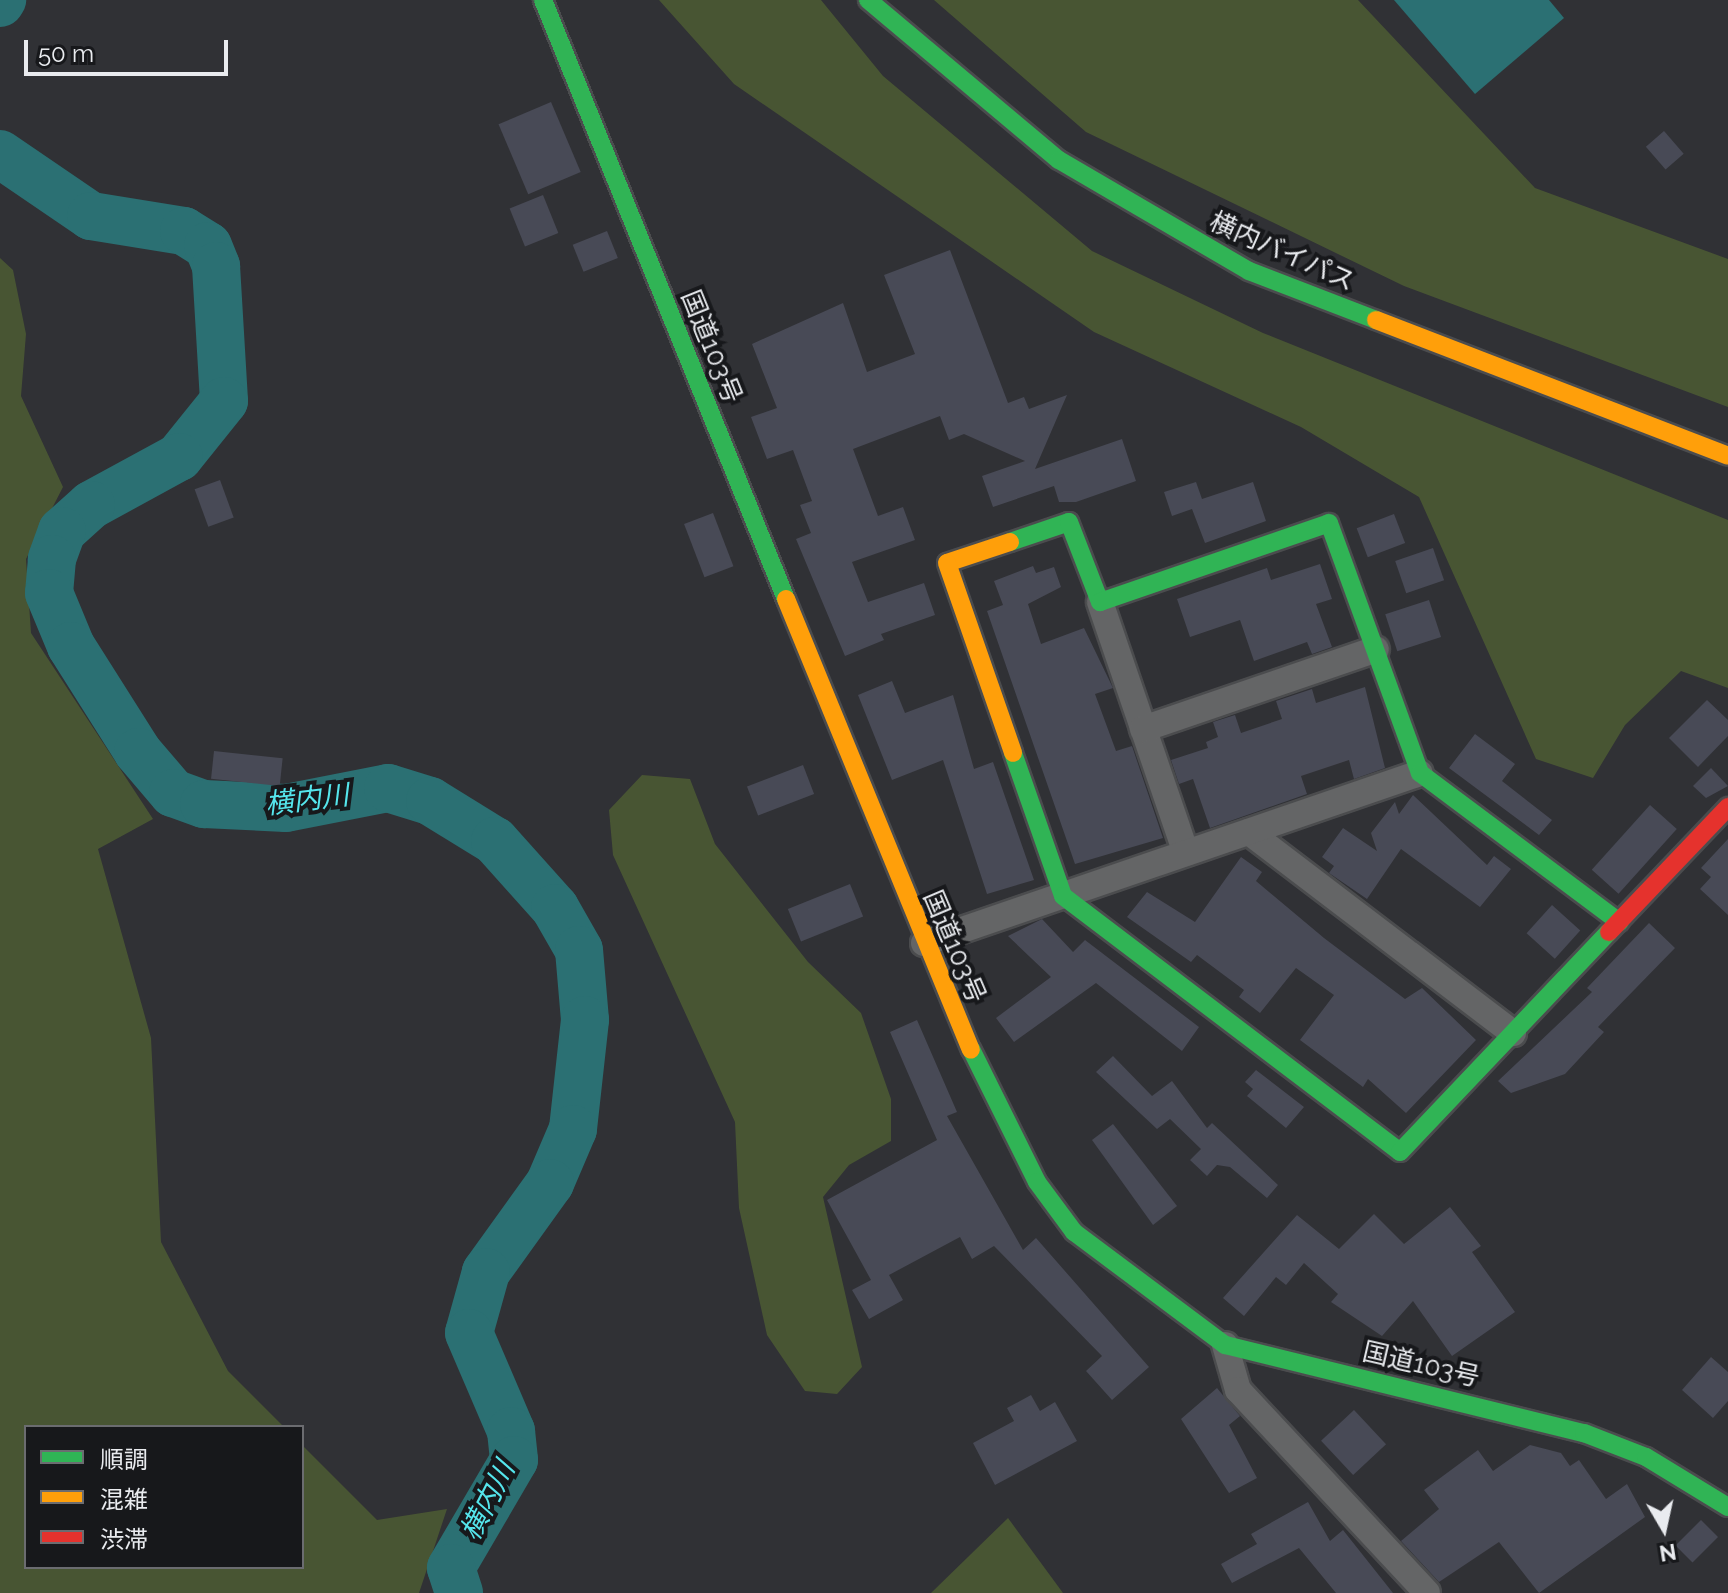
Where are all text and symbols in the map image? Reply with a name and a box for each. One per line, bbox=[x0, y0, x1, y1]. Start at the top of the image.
scale bar bbox=[28, 24, 232, 74]
text: 50 m bbox=[38, 39, 94, 68]
street label: 横内バイパス bbox=[1204, 206, 1360, 298]
street label: 国道103号 bbox=[674, 286, 748, 408]
water label: 横内川 bbox=[263, 778, 351, 822]
street label: 国道103号 bbox=[916, 886, 992, 1008]
street label: 国道103号 bbox=[1360, 1336, 1482, 1394]
legend bbox=[24, 1425, 304, 1569]
text: 順調 bbox=[100, 1445, 148, 1474]
water label: 横内川 bbox=[454, 1456, 522, 1546]
text: 混雑 bbox=[100, 1485, 148, 1514]
north arrow bbox=[1624, 1489, 1704, 1569]
text: 渋滞 bbox=[100, 1525, 148, 1554]
text: N bbox=[1657, 1539, 1678, 1567]

